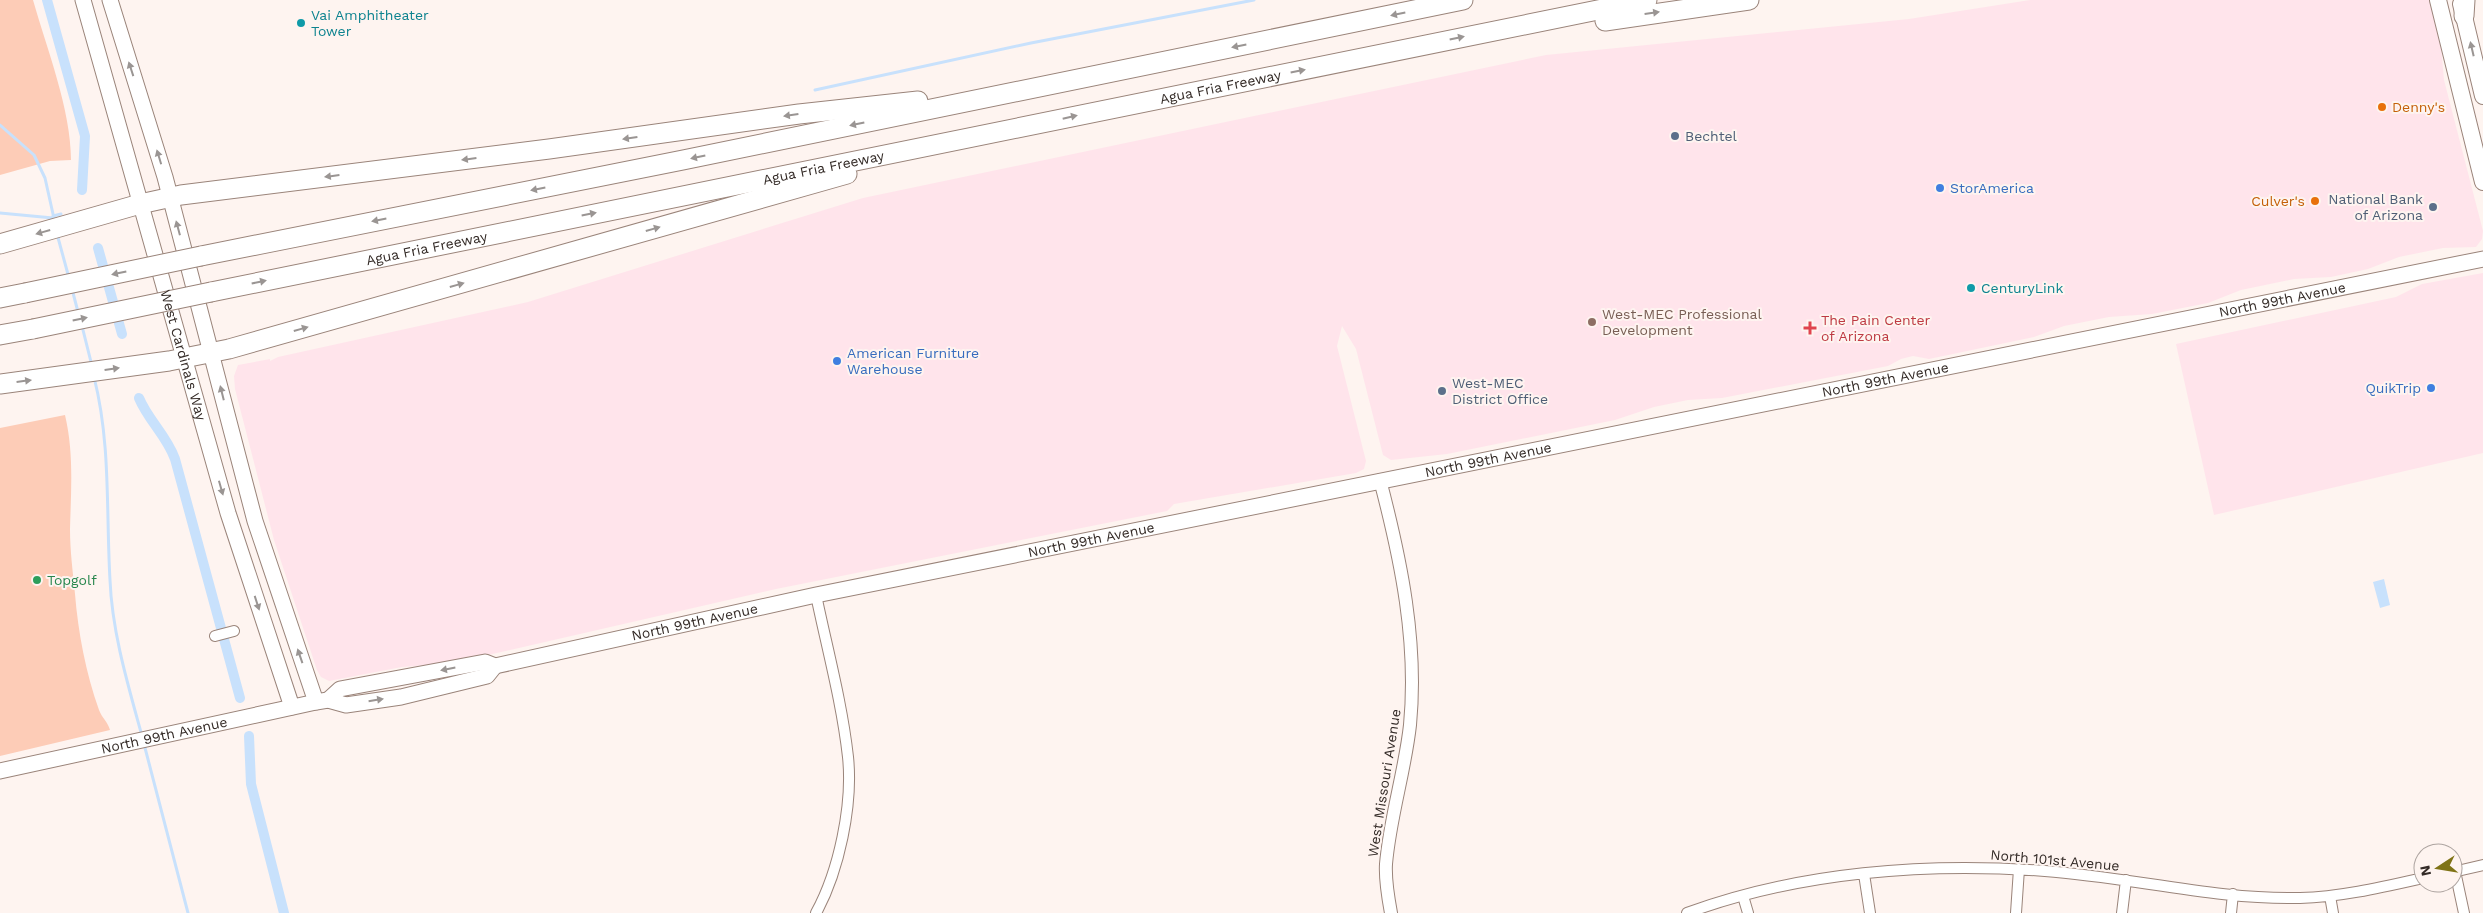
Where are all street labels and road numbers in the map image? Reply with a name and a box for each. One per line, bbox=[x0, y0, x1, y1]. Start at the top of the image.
street label: Agua Fria Freeway bbox=[1158, 66, 1283, 107]
street label: Agua Fria Freeway bbox=[761, 147, 886, 188]
street label: Agua Fria Freeway bbox=[365, 228, 489, 268]
street label: North 99th Avenue bbox=[2218, 279, 2347, 320]
street label: West Cardinals Way bbox=[157, 288, 210, 423]
street label: North 99th Avenue bbox=[1820, 359, 1950, 400]
street label: North 99th Avenue bbox=[1423, 439, 1553, 480]
street label: North 99th Avenue bbox=[1026, 519, 1156, 560]
street label: North 99th Avenue bbox=[630, 600, 759, 644]
street label: West Missouri Avenue bbox=[1364, 708, 1404, 858]
street label: North 99th Avenue bbox=[100, 714, 229, 757]
street label: North 101st Avenue bbox=[1990, 846, 2120, 874]

